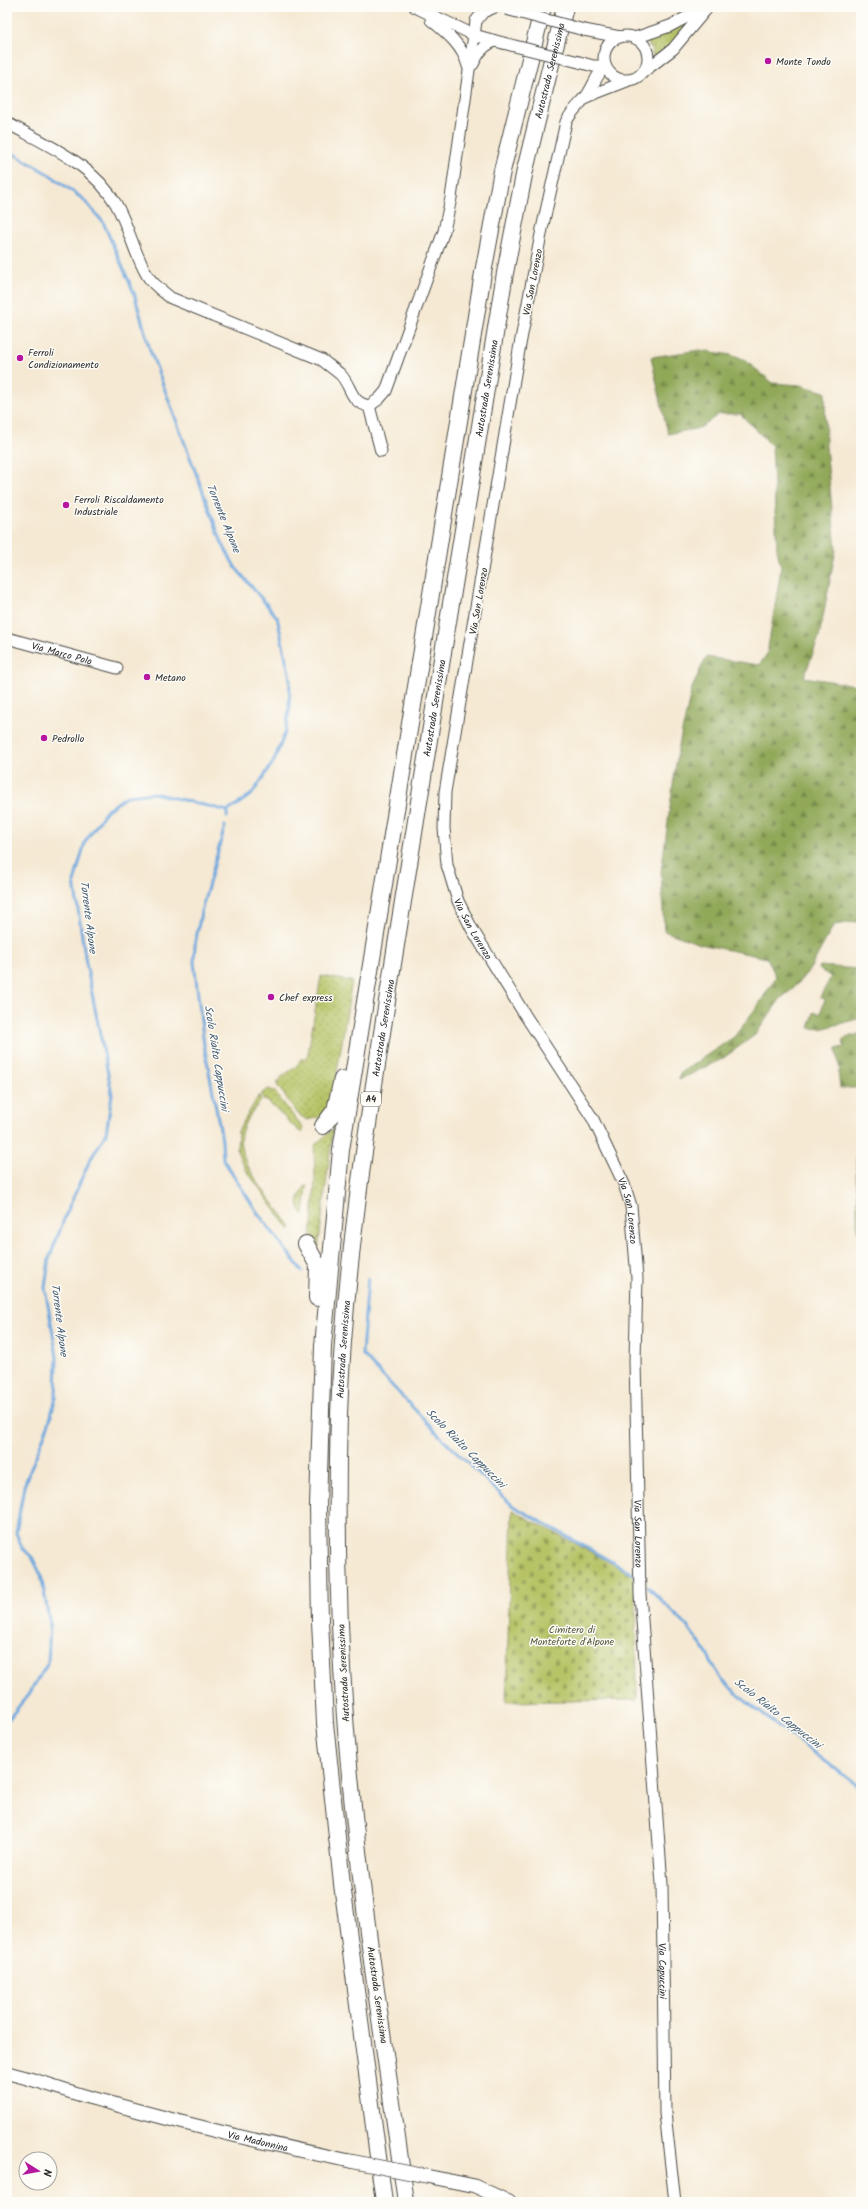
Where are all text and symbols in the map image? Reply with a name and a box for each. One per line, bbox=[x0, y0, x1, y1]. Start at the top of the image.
street label: Autostrada Serenissima bbox=[531, 21, 570, 120]
place label: Monte Tondo bbox=[776, 54, 831, 70]
marker: Monte Tondo bbox=[763, 56, 773, 66]
street label: Via San Lorenzo bbox=[519, 247, 547, 317]
street label: Autostrada Serenissima bbox=[471, 338, 503, 438]
place label: Ferroli Condizionamento bbox=[28, 345, 99, 373]
marker: Ferroli Condizionamento bbox=[15, 353, 25, 363]
water label: Torrente Alpone bbox=[201, 481, 245, 557]
place label: Ferroli Riscaldamento Industriale bbox=[74, 492, 164, 520]
marker: Ferroli Riscaldamento Industriale bbox=[61, 500, 71, 510]
street label: Via San Lorenzo bbox=[465, 566, 493, 636]
street label: Via Marco Polo bbox=[30, 638, 94, 670]
street label: Autostrada Serenissima bbox=[419, 658, 451, 758]
place label: Metano bbox=[155, 670, 186, 686]
marker: Metano bbox=[142, 672, 152, 682]
place label: Pedrollo bbox=[52, 731, 85, 747]
marker: Pedrollo bbox=[39, 733, 49, 743]
water label: Torrente Alpone bbox=[75, 880, 102, 955]
street label: Via San Lorenzo bbox=[449, 896, 496, 963]
street label: Autostrada Serenissima bbox=[368, 978, 399, 1078]
place label: Chef express bbox=[279, 990, 333, 1006]
marker: Chef express bbox=[266, 992, 276, 1002]
water label: Scolo Rialto Cappuccini bbox=[199, 1004, 234, 1115]
road number: A4 bbox=[361, 1092, 381, 1106]
street label: Via San Lorenzo bbox=[613, 1175, 641, 1245]
water label: Torrente Alpone bbox=[46, 1283, 73, 1358]
street label: Autostrada Serenissima bbox=[333, 1299, 355, 1399]
water label: Scolo Rialto Cappuccini bbox=[421, 1405, 511, 1495]
street label: Via San Lorenzo bbox=[629, 1500, 646, 1568]
park label: Cimitero di Monteforte d'Alpone bbox=[530, 1622, 615, 1650]
street label: Autostrada Serenissima bbox=[333, 1623, 355, 1722]
water label: Scolo Rialto Cappuccini bbox=[730, 1674, 827, 1755]
street label: Via Capuccini bbox=[654, 1943, 671, 1999]
street label: Autostrada Serenissima bbox=[362, 1946, 392, 2045]
street label: Via Madonnina bbox=[226, 2127, 290, 2157]
north arrow bbox=[18, 2151, 58, 2191]
text: N bbox=[37, 2168, 56, 2178]

